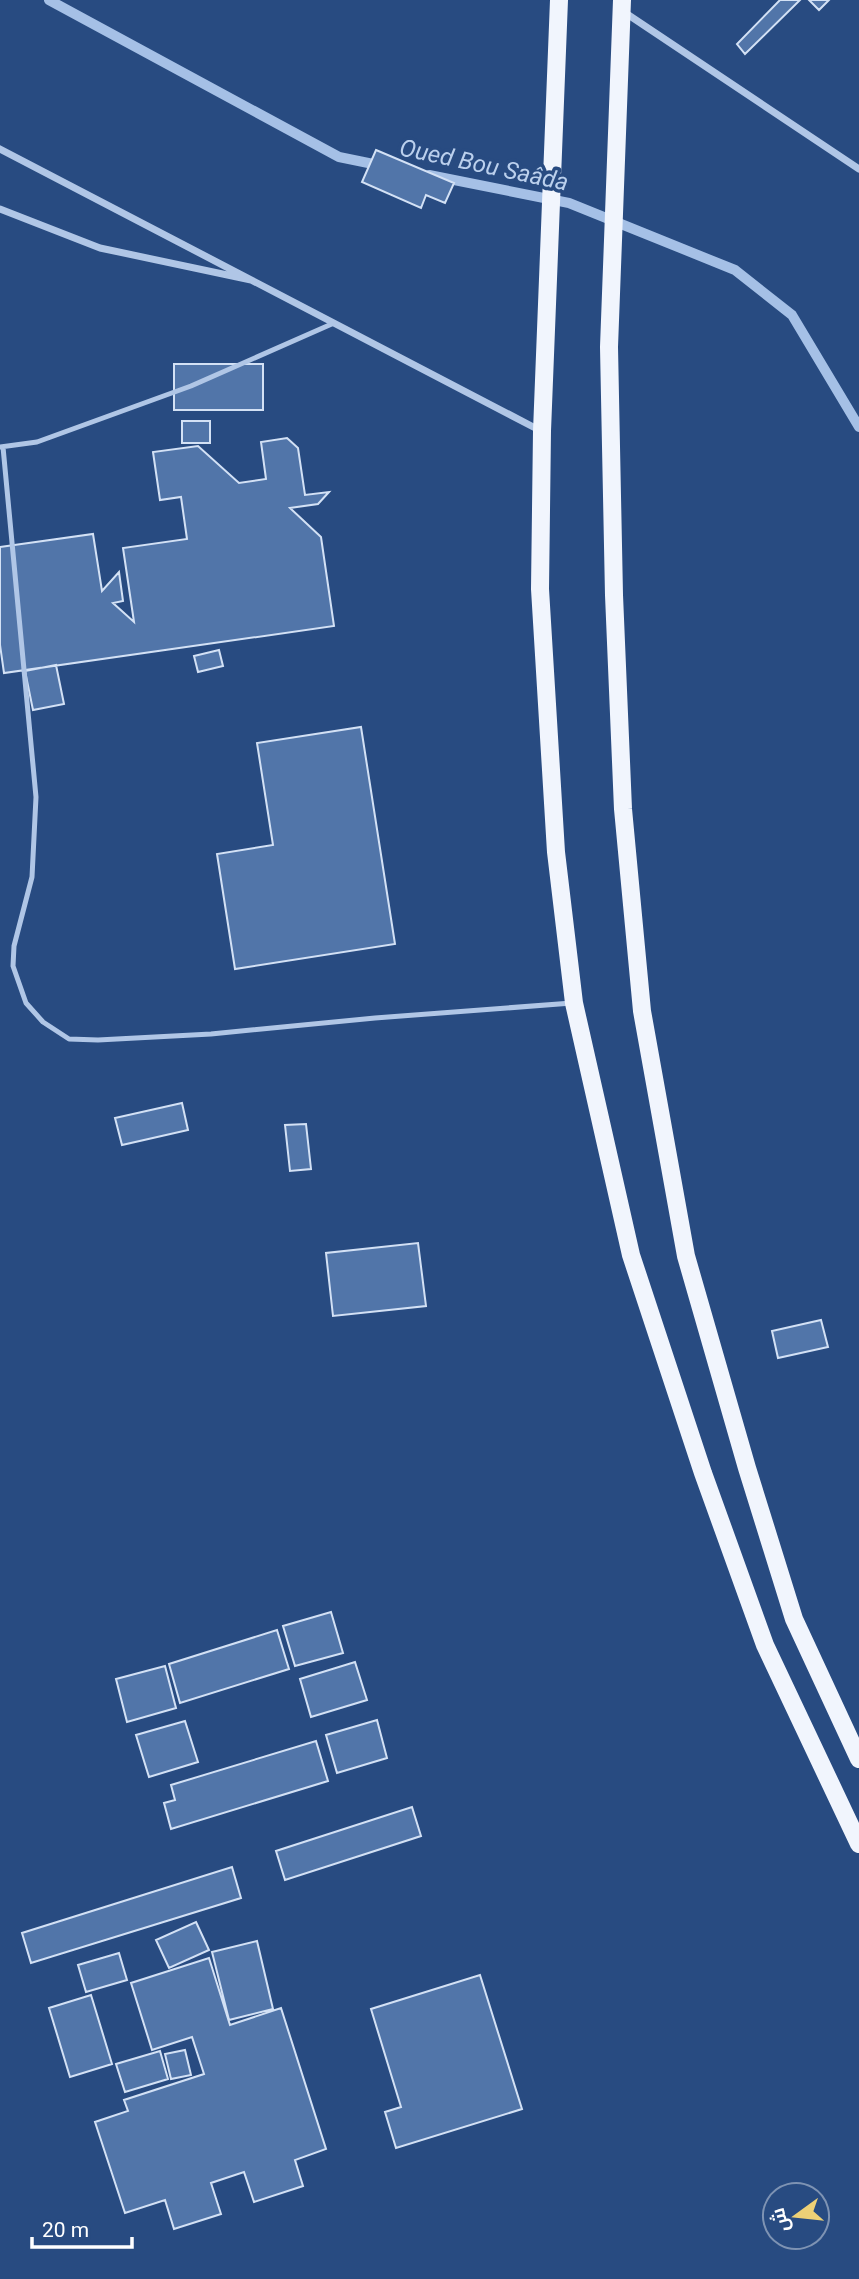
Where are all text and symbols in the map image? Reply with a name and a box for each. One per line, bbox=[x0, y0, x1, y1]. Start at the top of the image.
water label: Oued Bou Saâda bbox=[397, 133, 571, 197]
north arrow bbox=[761, 2181, 831, 2251]
scale bar bbox=[32, 2206, 131, 2250]
text: ش bbox=[766, 2206, 794, 2235]
text: 20 m bbox=[42, 2218, 89, 2242]

